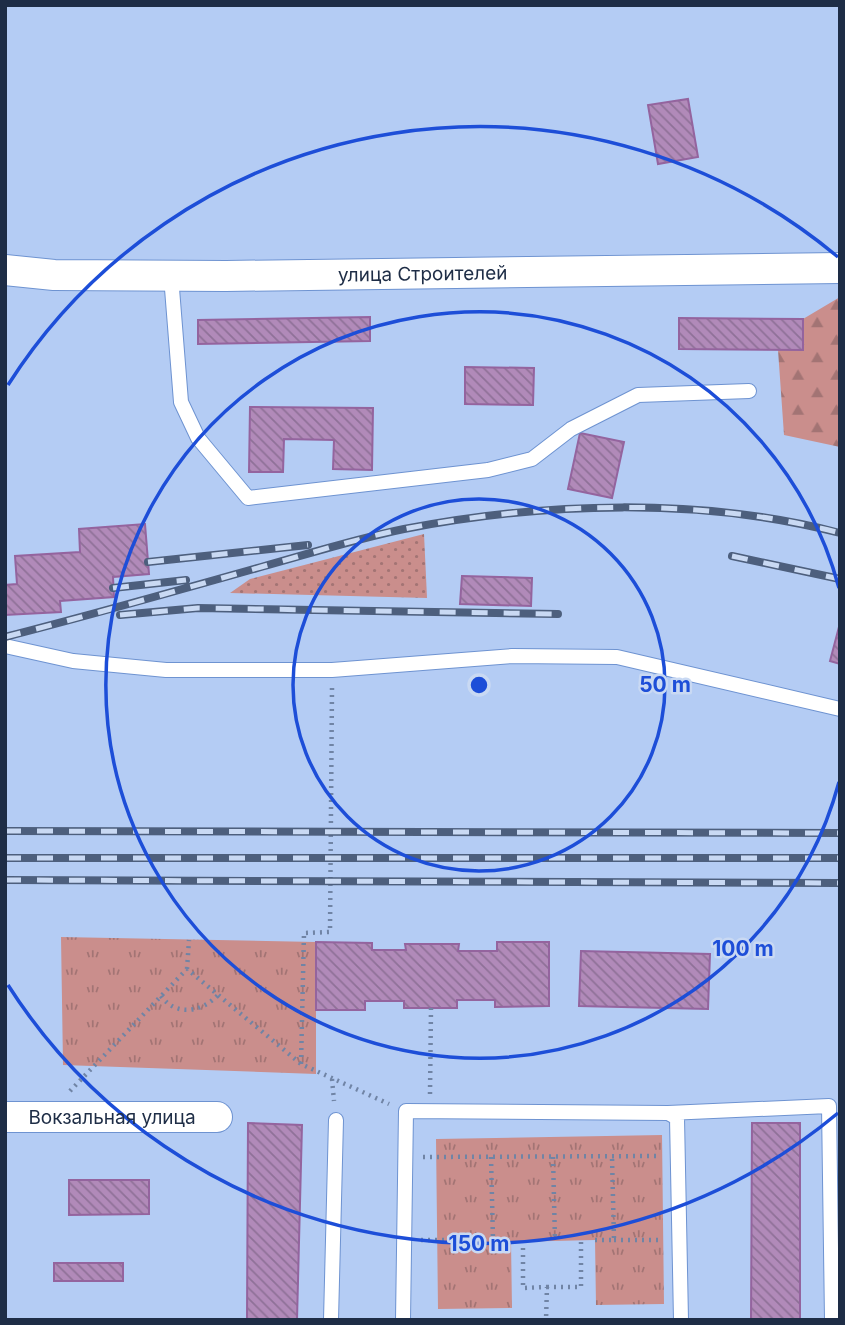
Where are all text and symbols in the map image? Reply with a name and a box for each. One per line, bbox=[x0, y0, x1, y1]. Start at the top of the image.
street label: улица Строителей bbox=[338, 261, 508, 286]
text: 50 m bbox=[639, 672, 691, 697]
centre of rings bbox=[467, 673, 491, 697]
text: 100 m bbox=[712, 936, 774, 961]
street label: Вокзальная улица bbox=[28, 1106, 196, 1129]
text: 150 m bbox=[449, 1231, 509, 1256]

